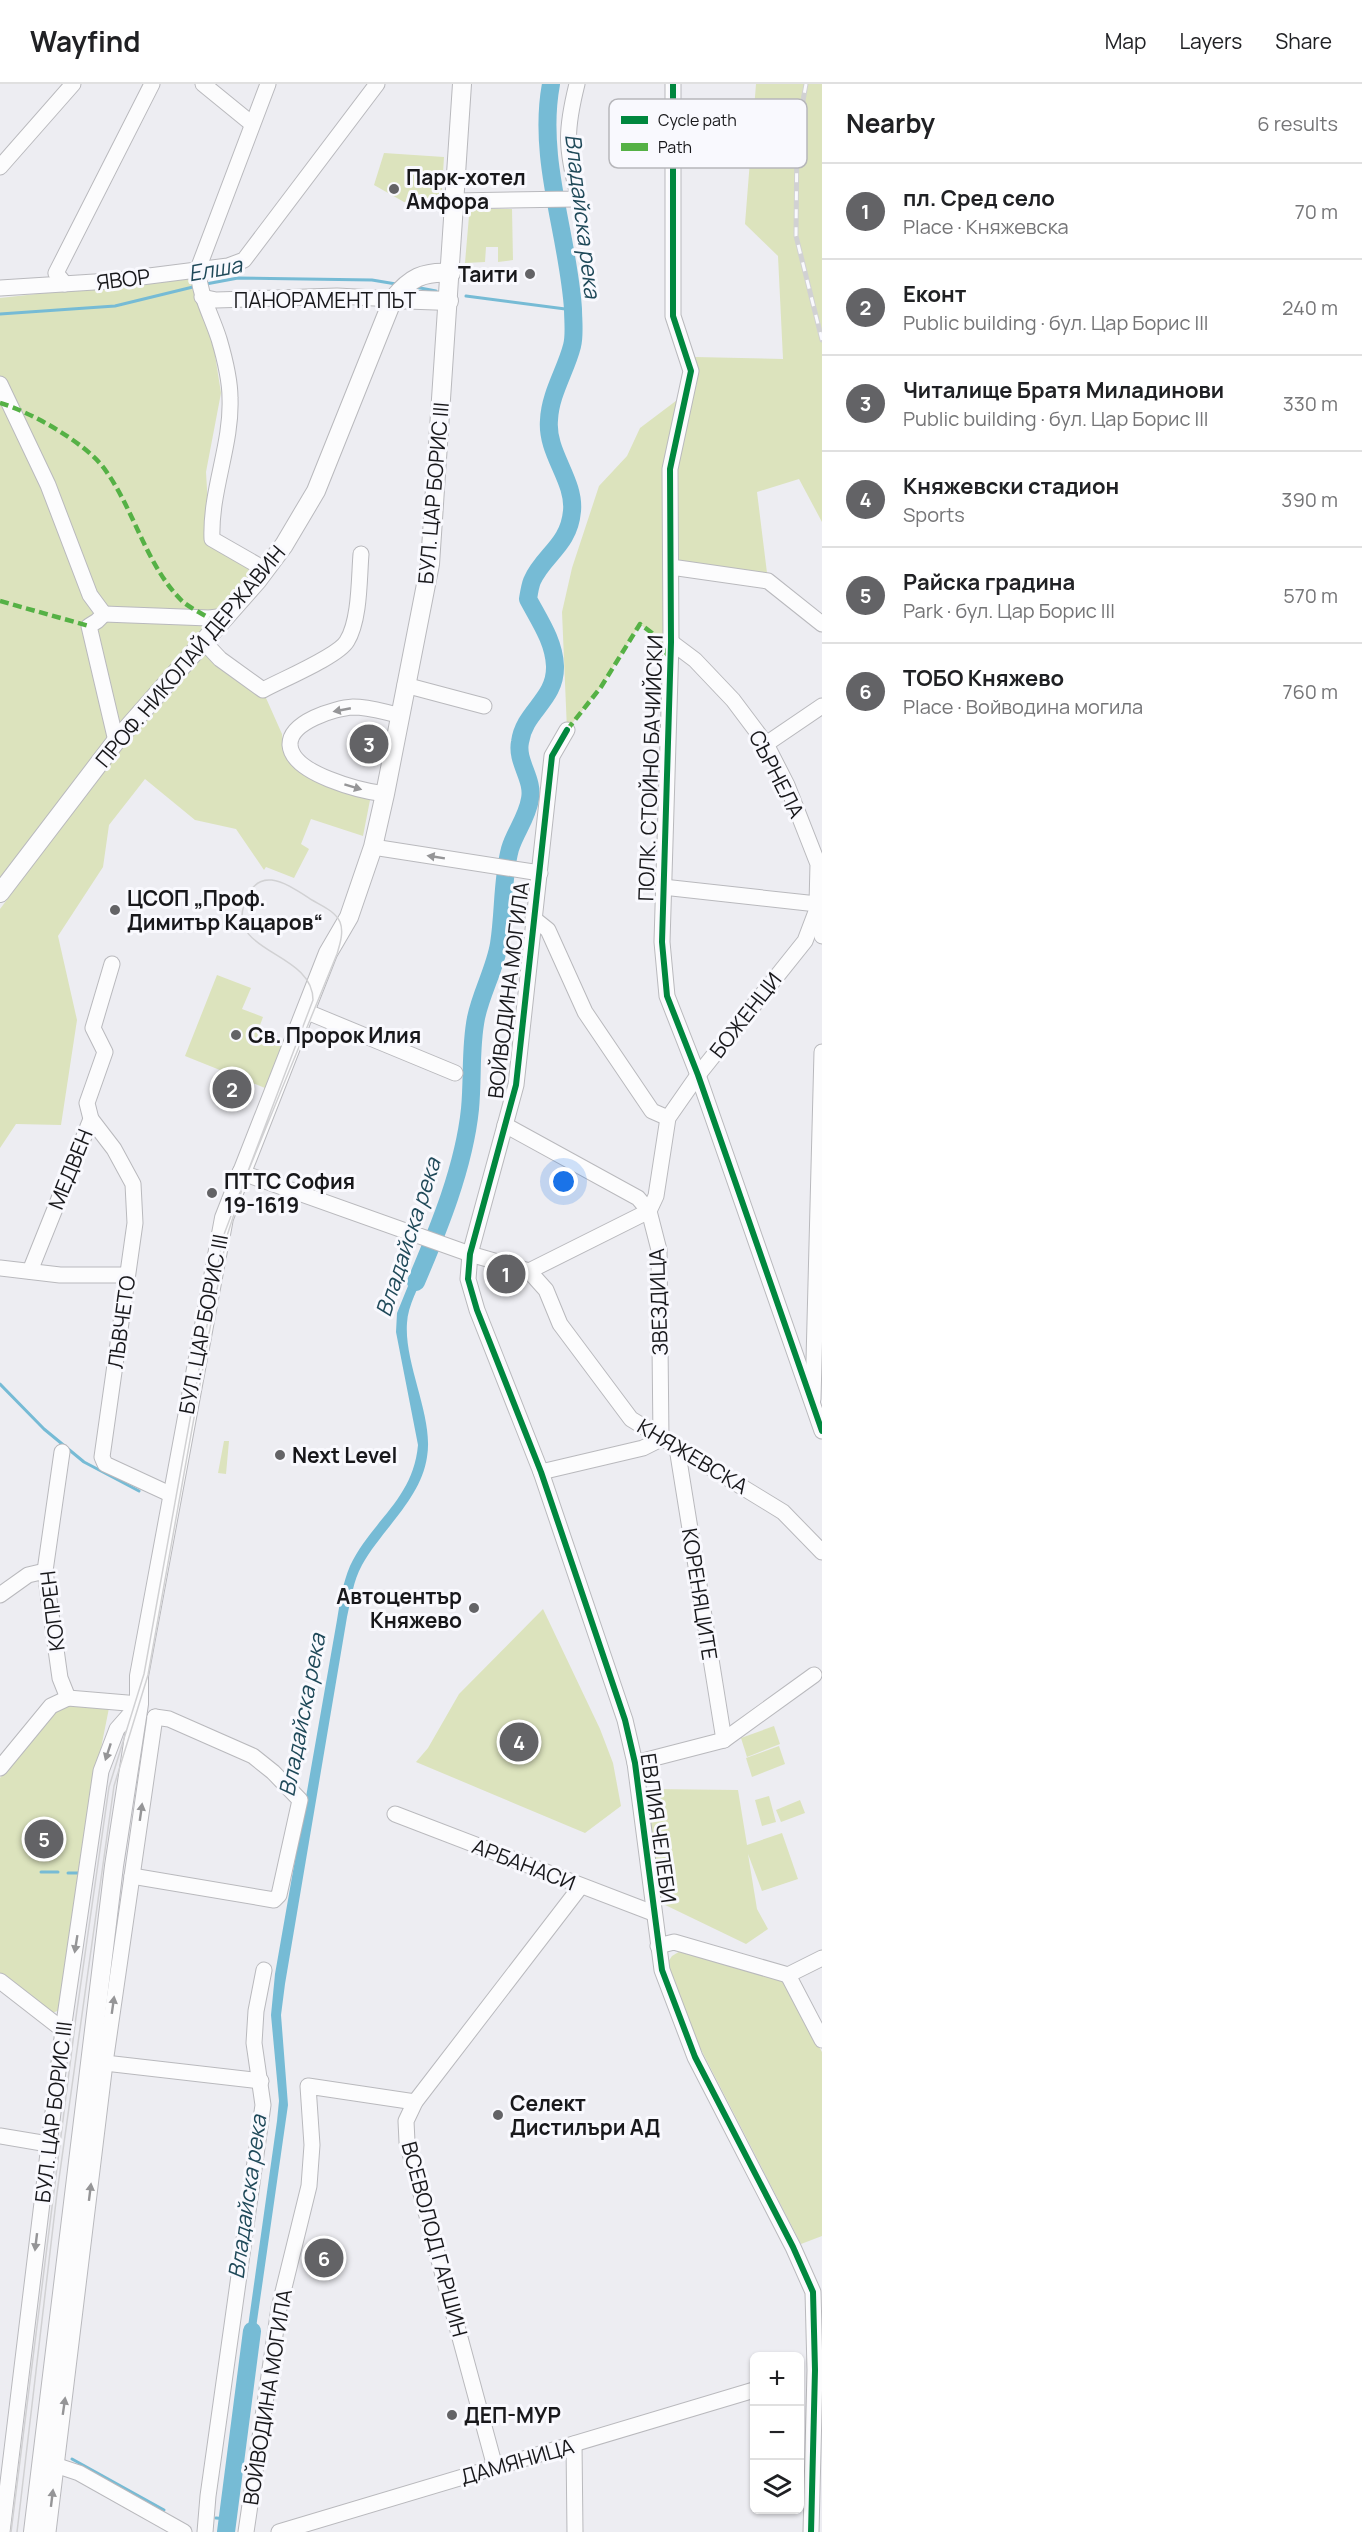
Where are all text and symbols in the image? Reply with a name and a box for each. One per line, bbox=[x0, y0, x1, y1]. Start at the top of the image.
text: Wayfind bbox=[30, 22, 140, 60]
text: Map bbox=[1105, 27, 1146, 55]
text: Layers bbox=[1179, 27, 1242, 55]
text: Share bbox=[1275, 27, 1332, 55]
legend bbox=[609, 99, 807, 168]
text: Nearby bbox=[846, 105, 935, 141]
text: Cycle path bbox=[658, 109, 737, 131]
text: 6 results bbox=[1257, 110, 1338, 137]
water label: Владайска река bbox=[558, 132, 608, 301]
text: Path bbox=[658, 136, 692, 158]
place label: Парк-хотел Амфора bbox=[406, 163, 526, 215]
marker: Парк-хотел Амфора bbox=[387, 182, 401, 196]
text: пл. Сред село bbox=[903, 183, 1055, 213]
text: 1 bbox=[861, 198, 870, 225]
text: 70 m bbox=[1295, 198, 1338, 225]
text: Place · Княжевска bbox=[903, 213, 1069, 240]
water label: Елша bbox=[186, 249, 246, 288]
place label: Таити bbox=[458, 260, 518, 288]
street label: ЯВОР bbox=[94, 262, 152, 296]
marker: Таити bbox=[523, 267, 537, 281]
text: Еконт bbox=[903, 279, 966, 309]
street label: ПАНОРАМЕНТ ПЪТ bbox=[234, 286, 417, 314]
text: 2 bbox=[860, 294, 871, 321]
text: 240 m bbox=[1282, 294, 1338, 321]
text: Public building · бул. Цар Борис III bbox=[903, 309, 1209, 336]
text: Читалище Братя Миладинови bbox=[903, 375, 1224, 405]
text: 3 bbox=[860, 390, 871, 417]
text: 330 m bbox=[1283, 390, 1338, 417]
street label: БУЛ. ЦАР БОРИС III bbox=[411, 401, 455, 585]
text: Public building · бул. Цар Борис III bbox=[903, 405, 1209, 432]
text: Княжевски стадион bbox=[903, 471, 1119, 501]
text: 4 bbox=[859, 486, 872, 513]
text: 390 m bbox=[1281, 486, 1338, 513]
text: Sports bbox=[903, 501, 965, 528]
street label: ПРОФ. НИКОЛАЙ ДЕРЖАВИН bbox=[89, 539, 291, 773]
text: Райска градина bbox=[903, 567, 1075, 597]
text: 5 bbox=[860, 582, 871, 609]
text: 570 m bbox=[1283, 582, 1338, 609]
text: Park · бул. Цар Борис III bbox=[903, 597, 1115, 624]
street label: ПОЛК. СТОЙНО БАЧИЙСКИ bbox=[631, 634, 669, 902]
text: ТОБО Княжево bbox=[903, 663, 1064, 693]
text: 6 bbox=[859, 678, 872, 705]
text: 760 m bbox=[1282, 678, 1338, 705]
text: Place · Войводина могила bbox=[903, 693, 1143, 720]
one-way arrow bbox=[332, 706, 351, 715]
pin: 3 bbox=[350, 722, 388, 766]
street label: СЪРНЕЛА bbox=[743, 725, 811, 823]
one-way arrow bbox=[344, 783, 362, 792]
one-way arrow bbox=[426, 852, 445, 861]
street label: ВОЙВОДИНА МОГИЛА bbox=[481, 880, 535, 1100]
place label: ЦСОП „Проф. Димитър Кацаров“ bbox=[127, 884, 323, 936]
marker: ЦСОП „Проф. Димитър Кацаров“ bbox=[108, 903, 122, 917]
street label: БОЖЕНЦИ bbox=[703, 966, 787, 1064]
place label: Св. Пророк Илия bbox=[248, 1021, 421, 1049]
marker: Св. Пророк Илия bbox=[229, 1028, 243, 1042]
pin: 2 bbox=[212, 1066, 252, 1112]
street label: МЕДВЕН bbox=[41, 1125, 99, 1213]
water label: Владайска река bbox=[368, 1152, 448, 1320]
place label: ПТТС София 19-1619 bbox=[224, 1167, 355, 1219]
your location bbox=[549, 1167, 578, 1196]
marker: ПТТС София 19-1619 bbox=[205, 1186, 219, 1200]
street label: БУЛ. ЦАР БОРИС III bbox=[172, 1232, 234, 1416]
street label: ЗВЕЗДИЦА bbox=[642, 1248, 674, 1356]
pin: 1 bbox=[486, 1252, 526, 1296]
street label: ЛЪВЧЕТО bbox=[101, 1274, 141, 1370]
street label: КНЯЖЕВСКА bbox=[632, 1412, 754, 1500]
place label: Next Level bbox=[292, 1441, 397, 1469]
marker: Next Level bbox=[273, 1448, 287, 1462]
street label: КОРЕНЯЦИТЕ bbox=[676, 1526, 724, 1662]
street label: КОПРЕН bbox=[33, 1569, 71, 1653]
place label: Автоцентър Княжево bbox=[336, 1582, 462, 1634]
marker: Автоцентър Княжево bbox=[467, 1601, 481, 1615]
water label: Владайска река bbox=[272, 1629, 333, 1799]
pin: 4 bbox=[500, 1720, 538, 1764]
one-way arrow bbox=[102, 1743, 112, 1761]
street label: ЕВЛИЯ ЧЕЛЕБИ bbox=[635, 1751, 683, 1905]
one-way arrow bbox=[137, 1802, 146, 1821]
pin: 5 bbox=[24, 1816, 63, 1862]
street label: АРБАНАСИ bbox=[468, 1832, 580, 1896]
one-way arrow bbox=[71, 1935, 80, 1954]
one-way arrow bbox=[109, 1995, 118, 2014]
street label: БУЛ. ЦАР БОРИС III bbox=[28, 2020, 78, 2204]
place label: Селект Дистилъри АД bbox=[510, 2089, 660, 2141]
marker: Селект Дистилъри АД bbox=[491, 2108, 505, 2122]
water label: Владайска река bbox=[221, 2111, 274, 2281]
street label: ВСЕВОЛОД ГАРШИН bbox=[395, 2138, 475, 2340]
one-way arrow bbox=[85, 2182, 95, 2201]
one-way arrow bbox=[32, 2232, 41, 2251]
pin: 6 bbox=[304, 2236, 344, 2280]
street label: ВОЙВОДИНА МОГИЛА bbox=[236, 2287, 298, 2507]
map controls bbox=[750, 2352, 804, 2514]
button: + bbox=[750, 2352, 804, 2406]
one-way arrow bbox=[59, 2396, 69, 2415]
place label: ДЕП-МУР bbox=[464, 2401, 561, 2429]
button: − bbox=[750, 2406, 804, 2460]
marker: ДЕП-МУР bbox=[445, 2408, 459, 2422]
street label: ДАМЯНИЦА bbox=[457, 2431, 577, 2491]
button: layers bbox=[750, 2460, 804, 2514]
one-way arrow bbox=[47, 2488, 57, 2507]

